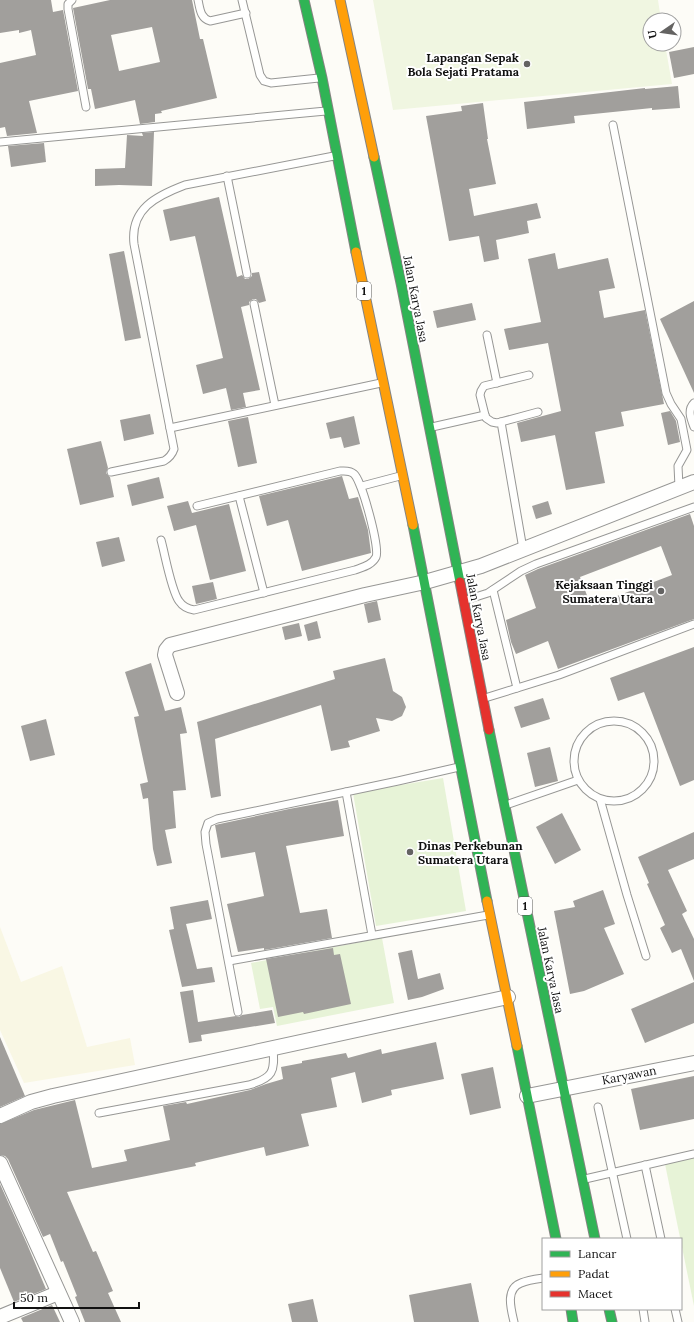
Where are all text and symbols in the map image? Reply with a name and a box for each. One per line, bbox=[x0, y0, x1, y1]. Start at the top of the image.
north arrow bbox=[642, 12, 682, 52]
text: U bbox=[644, 28, 660, 40]
place label: Lapangan Sepak Bola Sejati Pratama bbox=[407, 50, 520, 79]
marker: Lapangan Sepak Bola Sejati Pratama bbox=[522, 59, 532, 69]
street label: Jalan Karya Jasa bbox=[400, 253, 432, 344]
road number: 1 bbox=[357, 282, 371, 300]
street label: Jalan Karya Jasa bbox=[463, 571, 495, 662]
place label: Kejaksaan Tinggi Sumatera Utara bbox=[555, 577, 654, 606]
marker: Kejaksaan Tinggi Sumatera Utara bbox=[656, 586, 666, 596]
place label: Dinas Perkebunan Sumatera Utara bbox=[418, 838, 523, 867]
marker: Dinas Perkebunan Sumatera Utara bbox=[405, 847, 415, 857]
road number: 1 bbox=[518, 897, 532, 915]
street label: Jalan Karya Jasa bbox=[534, 924, 567, 1015]
street label: Karyawan bbox=[601, 1062, 657, 1088]
legend bbox=[542, 1238, 682, 1310]
text: Lancar bbox=[578, 1246, 617, 1261]
text: Padat bbox=[578, 1266, 610, 1281]
scale bar bbox=[14, 1284, 139, 1310]
text: Macet bbox=[578, 1286, 613, 1301]
text: 50 m bbox=[20, 1290, 48, 1305]

